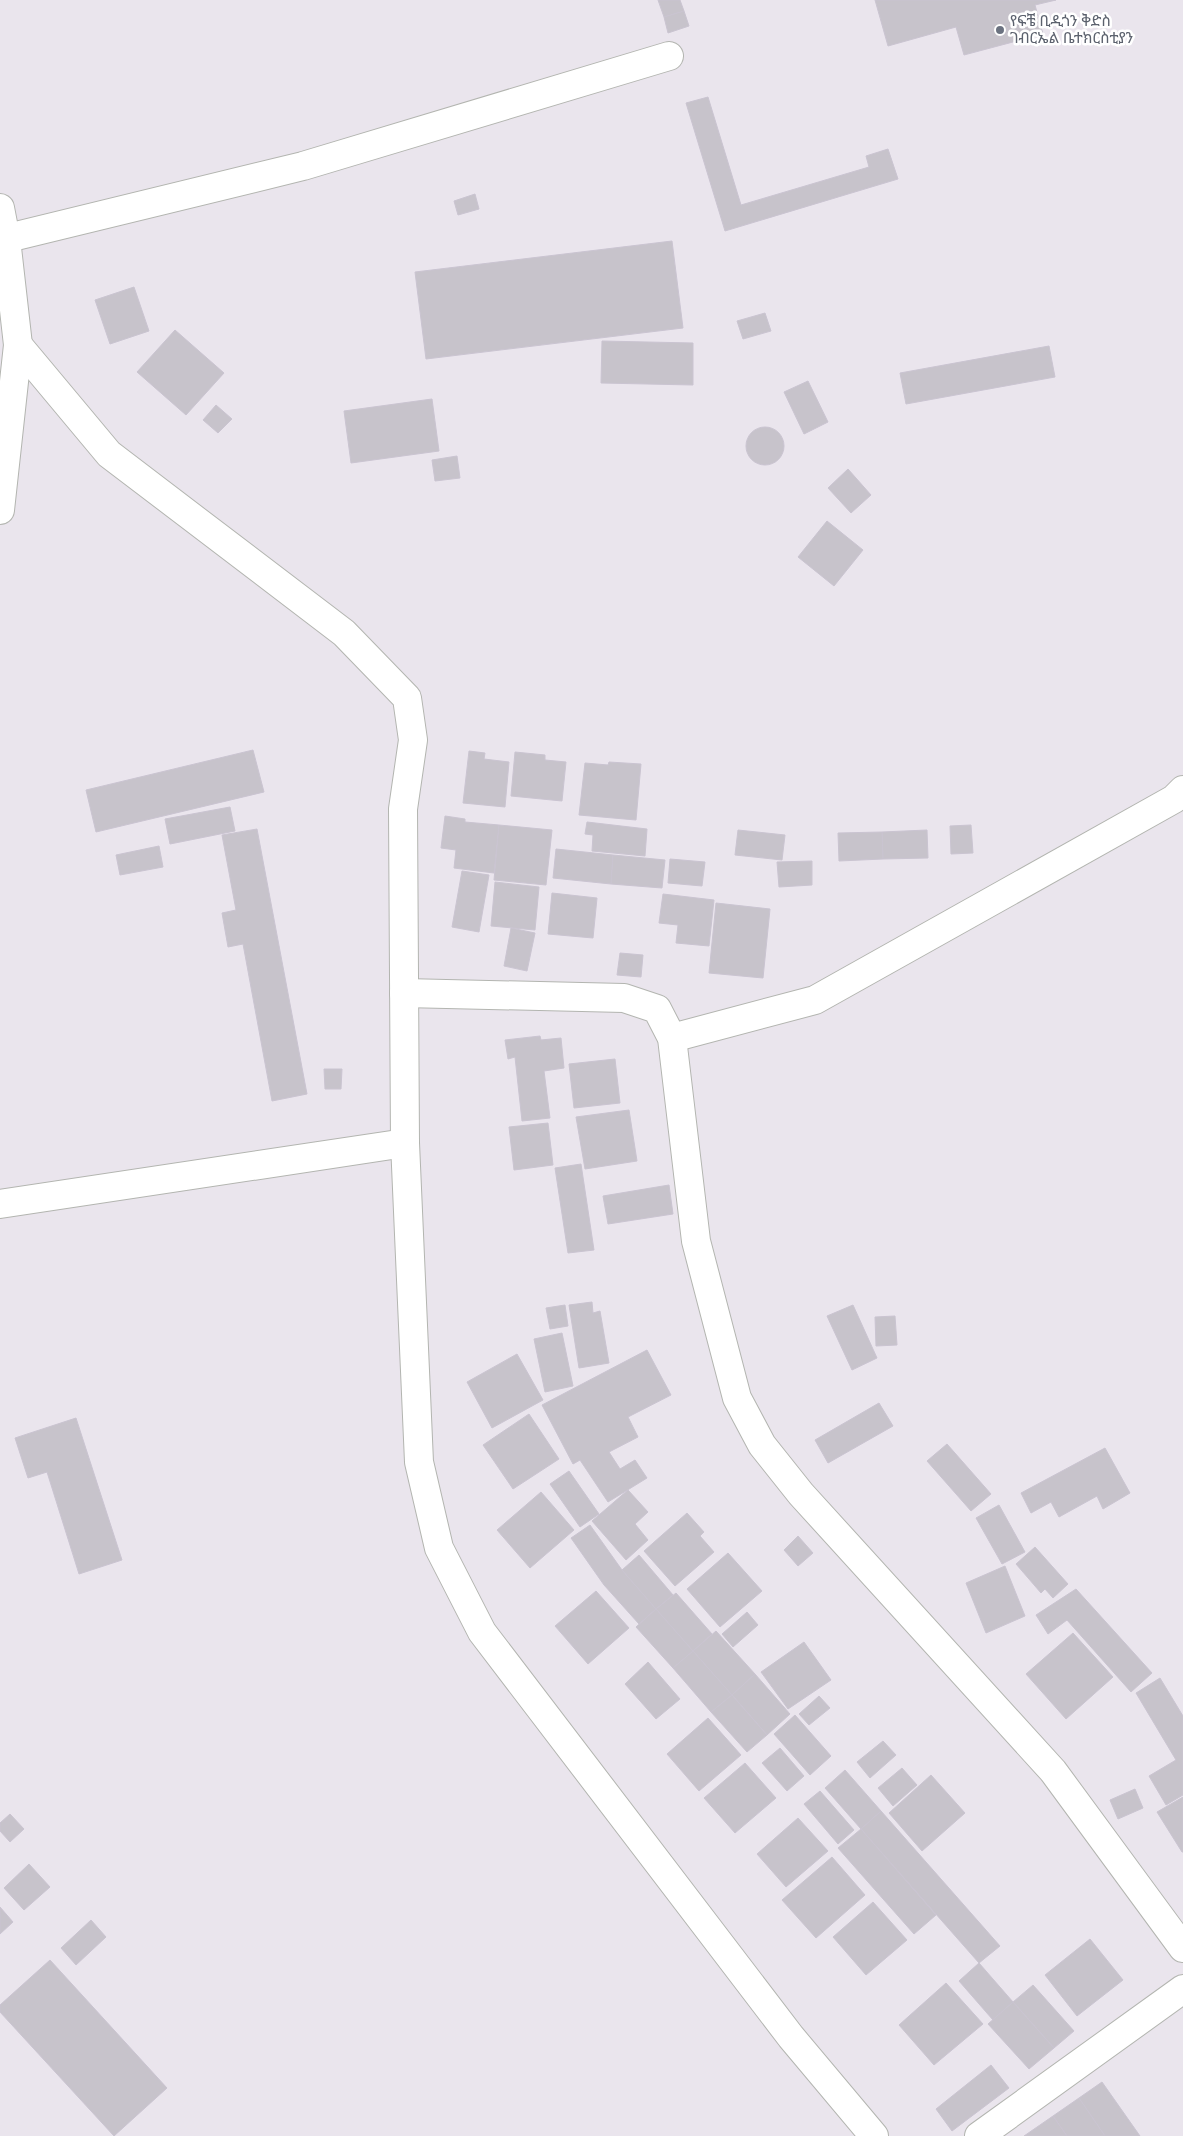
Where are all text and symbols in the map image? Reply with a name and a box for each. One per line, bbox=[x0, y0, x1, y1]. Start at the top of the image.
place label: የፍቼ ቢዲጎን ቅድስ ገብርኤል ቤተክርስቲያን bbox=[1010, 11, 1133, 47]
marker: የፍቼ ቢዲጎን ቅድስ ገብርኤል ቤተክርስቲያን bbox=[994, 24, 1006, 36]

